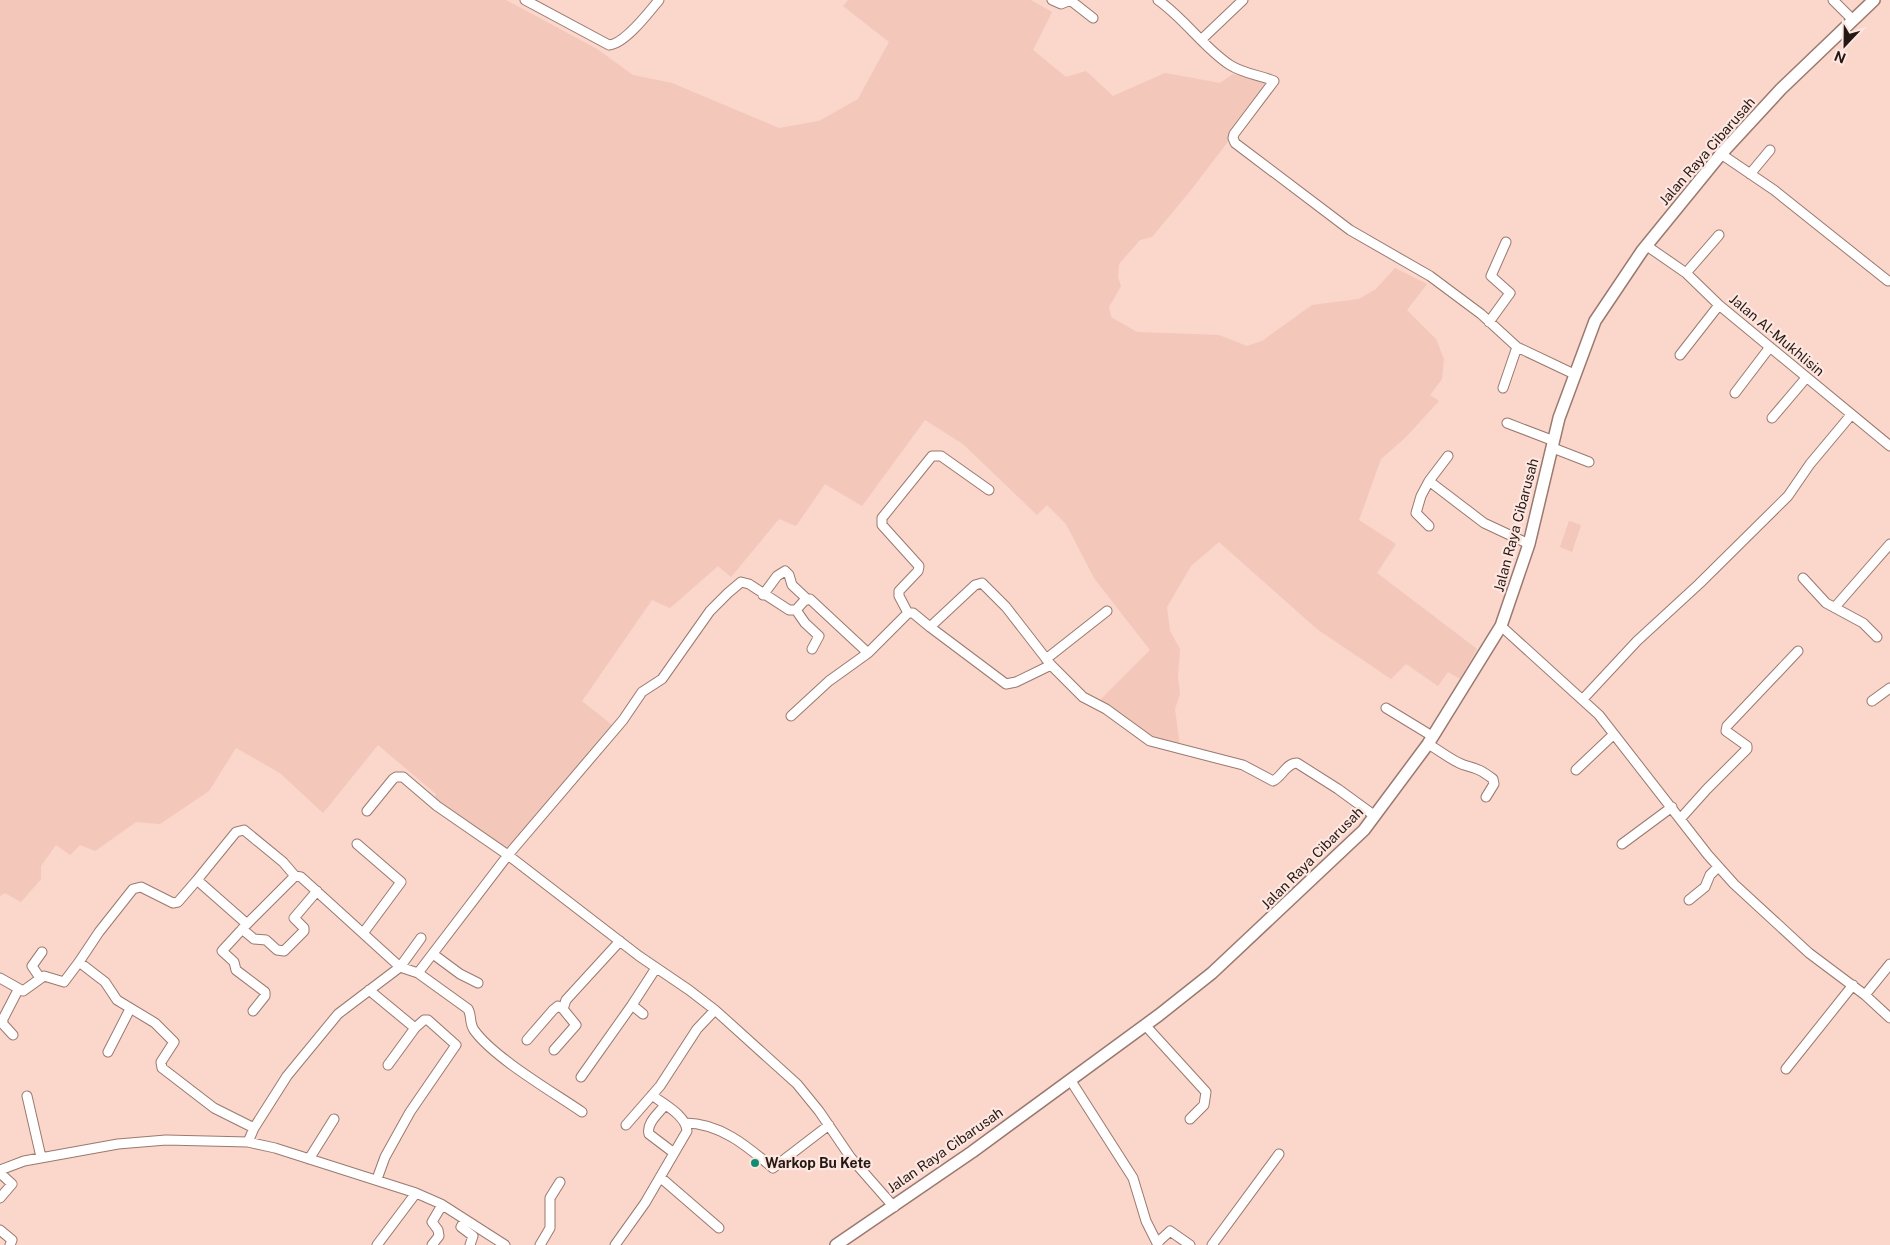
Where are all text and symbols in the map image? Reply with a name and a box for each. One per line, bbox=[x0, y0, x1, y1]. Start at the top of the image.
north arrow bbox=[1820, 20, 1870, 70]
text: N bbox=[1832, 48, 1848, 67]
street label: Jalan Raya Cibarusah bbox=[1656, 94, 1758, 208]
street label: Jalan Al-Mukhlisin bbox=[1726, 291, 1828, 379]
street label: Jalan Raya Cibarusah bbox=[1490, 456, 1542, 594]
street label: Jalan Raya Cibarusah bbox=[1258, 804, 1366, 912]
street label: Jalan Raya Cibarusah bbox=[884, 1104, 1006, 1196]
place label: Warkop Bu Kete bbox=[765, 1155, 871, 1171]
marker: Warkop Bu Kete bbox=[749, 1157, 761, 1169]

